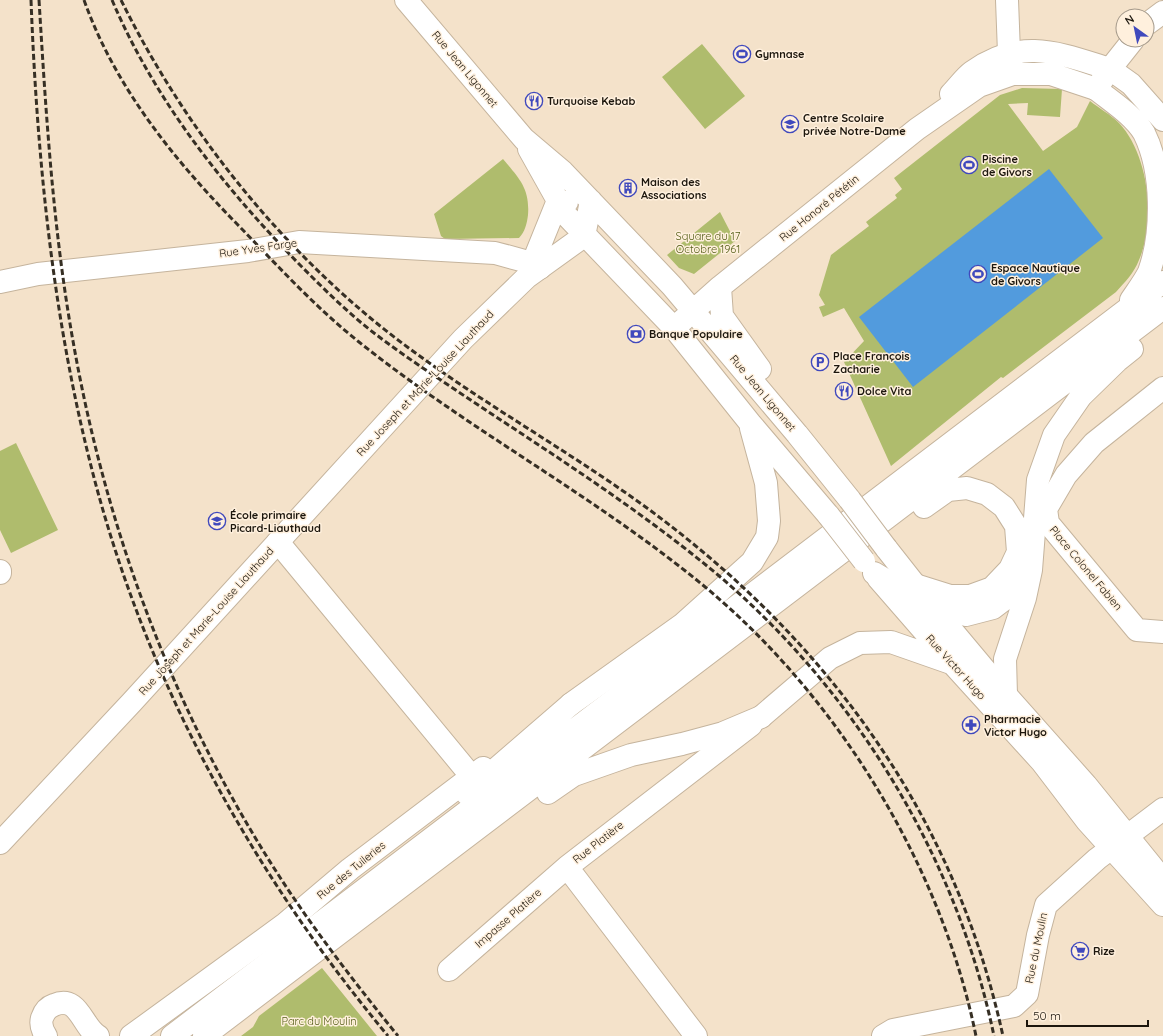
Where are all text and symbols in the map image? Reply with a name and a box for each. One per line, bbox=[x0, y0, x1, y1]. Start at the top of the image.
north arrow bbox=[1115, 8, 1155, 48]
text: N bbox=[1122, 12, 1137, 28]
street label: Rue Jean Ligonnet bbox=[429, 28, 501, 110]
sports icon: Gymnase bbox=[732, 44, 752, 64]
place label: Gymnase bbox=[755, 47, 805, 61]
restaurant icon: Turquoise Kebab bbox=[524, 91, 544, 111]
place label: Turquoise Kebab bbox=[547, 94, 636, 108]
place label: Centre Scolaire privée Notre-Dame bbox=[803, 111, 906, 138]
school or university icon: Centre Scolaire privée Notre-Dame bbox=[780, 114, 800, 134]
place label: Piscine de Givors bbox=[982, 152, 1032, 179]
sports icon: Piscine de Givors bbox=[959, 155, 979, 175]
street label: Rue Honoré Pététin bbox=[776, 172, 862, 244]
place label: Maison des Associations bbox=[641, 175, 707, 202]
building icon: Maison des Associations bbox=[618, 178, 638, 198]
park label: Square du 17 Octobre 1961 bbox=[676, 229, 741, 256]
street label: Rue Yves Farge bbox=[218, 236, 298, 260]
place label: Espace Nautique de Givors bbox=[991, 261, 1080, 288]
sports icon: Espace Nautique de Givors bbox=[968, 264, 988, 284]
street label: Rue Joseph et Marie-Louise Liauthaud bbox=[353, 307, 497, 459]
bank icon: Banque Populaire bbox=[626, 324, 646, 344]
place label: Banque Populaire bbox=[649, 327, 743, 341]
place label: Place François Zacharie bbox=[833, 349, 909, 376]
street label: Rue Jean Ligonnet bbox=[727, 352, 799, 434]
parking icon: Place François Zacharie bbox=[810, 352, 830, 372]
restaurant icon: Dolce Vita bbox=[834, 381, 854, 401]
place label: Dolce Vita bbox=[857, 384, 912, 398]
place label: École primaire Picard-Liauthaud bbox=[230, 508, 321, 535]
school or university icon: École primaire Picard-Liauthaud bbox=[207, 511, 227, 531]
street label: Place Colonel Fabien bbox=[1047, 523, 1125, 613]
street label: Rue Joseph et Marie-Louise Liauthaud bbox=[136, 544, 276, 698]
street label: Rue Victor Hugo bbox=[923, 631, 989, 703]
place label: Pharmacie Victor Hugo bbox=[984, 712, 1047, 739]
pharmacy icon: Pharmacie Victor Hugo bbox=[961, 715, 981, 735]
street label: Rue Platière bbox=[570, 818, 626, 866]
street label: Rue des Tuileries bbox=[314, 838, 388, 902]
street label: Impasse Platière bbox=[472, 885, 544, 951]
street label: Rue du Moulin bbox=[1022, 911, 1050, 985]
supermarket icon: Rize bbox=[1070, 941, 1090, 961]
place label: Rize bbox=[1093, 944, 1115, 958]
scale bar bbox=[1027, 1002, 1148, 1028]
text: 50 m bbox=[1033, 1008, 1061, 1023]
park label: Parc du Moulin bbox=[281, 1014, 357, 1028]

